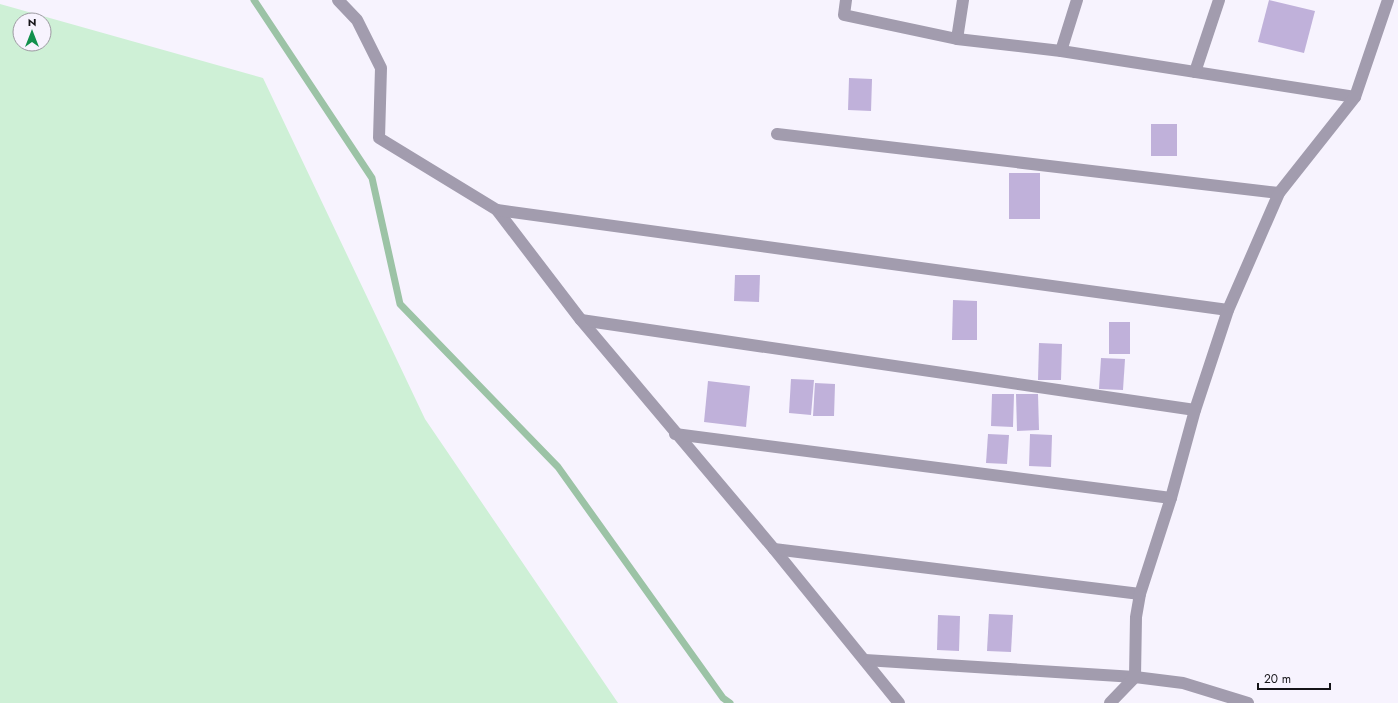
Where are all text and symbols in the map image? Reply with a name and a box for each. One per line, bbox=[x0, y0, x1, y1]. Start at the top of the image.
north arrow bbox=[12, 12, 52, 52]
text: N bbox=[28, 14, 36, 30]
scale bar bbox=[1258, 665, 1330, 691]
text: 20 m bbox=[1264, 670, 1291, 688]

